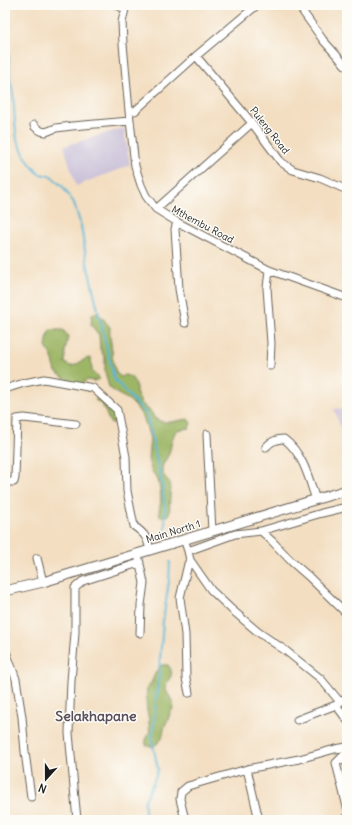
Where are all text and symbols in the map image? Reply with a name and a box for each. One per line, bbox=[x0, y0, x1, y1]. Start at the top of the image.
street label: Puleng Road bbox=[247, 104, 292, 157]
street label: Mthembu Road bbox=[169, 203, 236, 246]
street label: Main North 1 bbox=[144, 517, 202, 546]
district label: Selakhapane bbox=[55, 707, 137, 725]
north arrow bbox=[26, 759, 66, 799]
text: N bbox=[36, 780, 48, 796]

